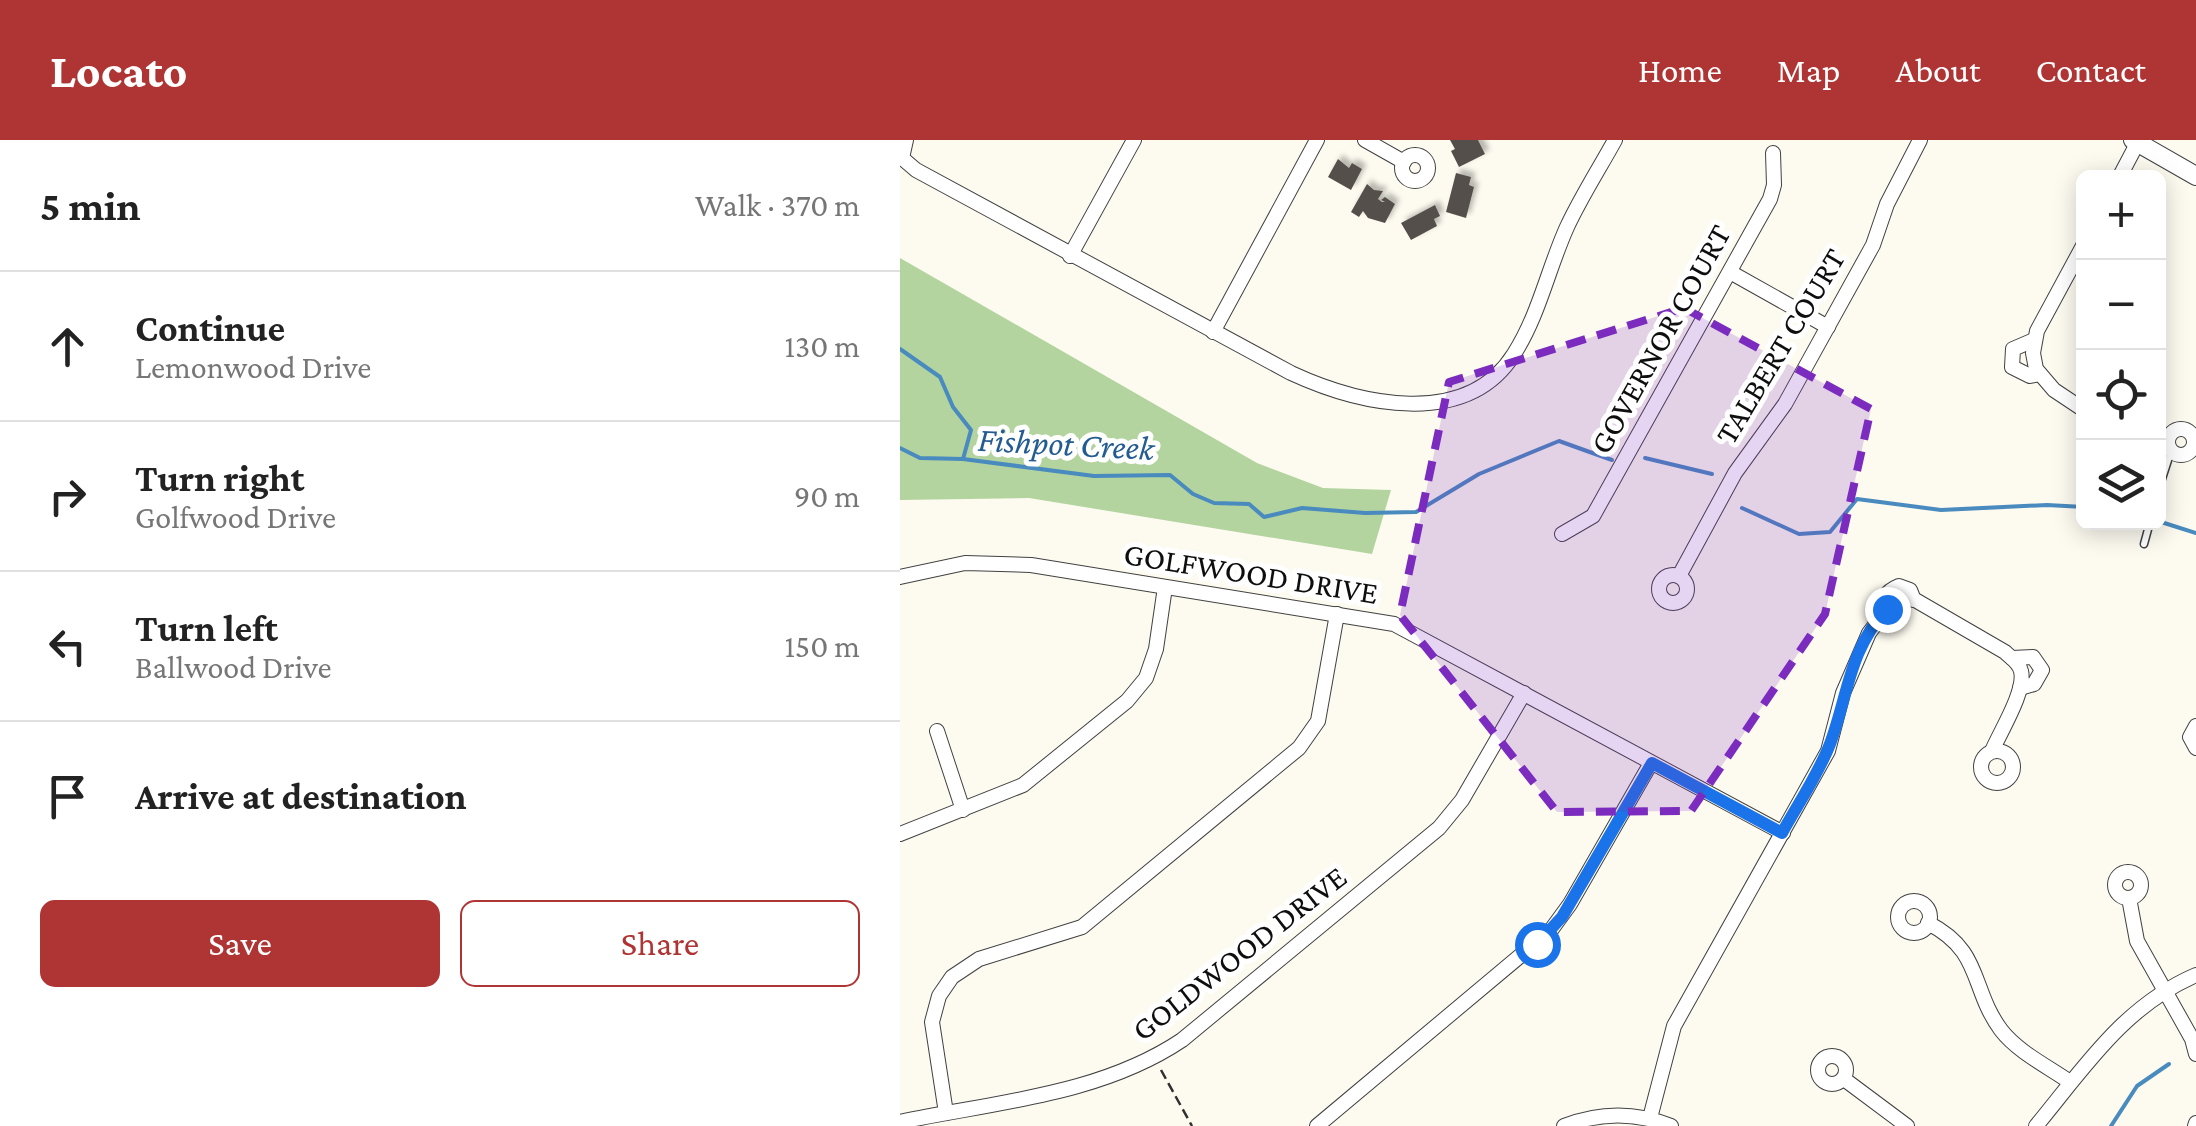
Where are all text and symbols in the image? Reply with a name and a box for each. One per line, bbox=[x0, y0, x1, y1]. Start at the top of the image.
text: Locato bbox=[50, 44, 187, 97]
text: Home bbox=[1638, 51, 1722, 90]
text: Map bbox=[1777, 51, 1840, 90]
text: About bbox=[1895, 51, 1981, 90]
text: Contact bbox=[2036, 51, 2146, 90]
map controls bbox=[2076, 170, 2166, 530]
button: + bbox=[2076, 170, 2166, 260]
text: 5 min bbox=[40, 182, 141, 229]
text: Walk · 370 m bbox=[695, 187, 860, 223]
street label: GOVERNOR COURT bbox=[1582, 218, 1738, 460]
street label: TALBERT COURT bbox=[1708, 242, 1852, 450]
button: − bbox=[2076, 260, 2166, 350]
text: Continue bbox=[135, 307, 285, 349]
icon: ahead bbox=[40, 319, 95, 374]
text: 130 m bbox=[784, 328, 860, 364]
text: Lemonwood Drive bbox=[135, 349, 371, 385]
button: locate bbox=[2076, 350, 2166, 440]
water label: Fishpot Creek bbox=[977, 420, 1157, 468]
button: layers bbox=[2076, 440, 2166, 530]
text: Turn right bbox=[135, 457, 304, 499]
icon: right bbox=[40, 469, 95, 524]
text: 90 m bbox=[794, 478, 860, 514]
text: Golfwood Drive bbox=[135, 499, 336, 535]
street label: GOLFWOOD DRIVE bbox=[1121, 535, 1381, 611]
route end bbox=[1865, 587, 1911, 633]
text: Turn left bbox=[135, 607, 278, 649]
icon: left bbox=[40, 619, 95, 674]
text: 150 m bbox=[784, 628, 860, 664]
text: Ballwood Drive bbox=[135, 649, 332, 685]
icon: arrive bbox=[40, 769, 95, 824]
text: Arrive at destination bbox=[135, 775, 467, 817]
street label: GOLDWOOD DRIVE bbox=[1125, 858, 1353, 1048]
button: Save bbox=[40, 900, 440, 987]
button: Share bbox=[460, 900, 860, 987]
route start bbox=[1515, 922, 1561, 968]

